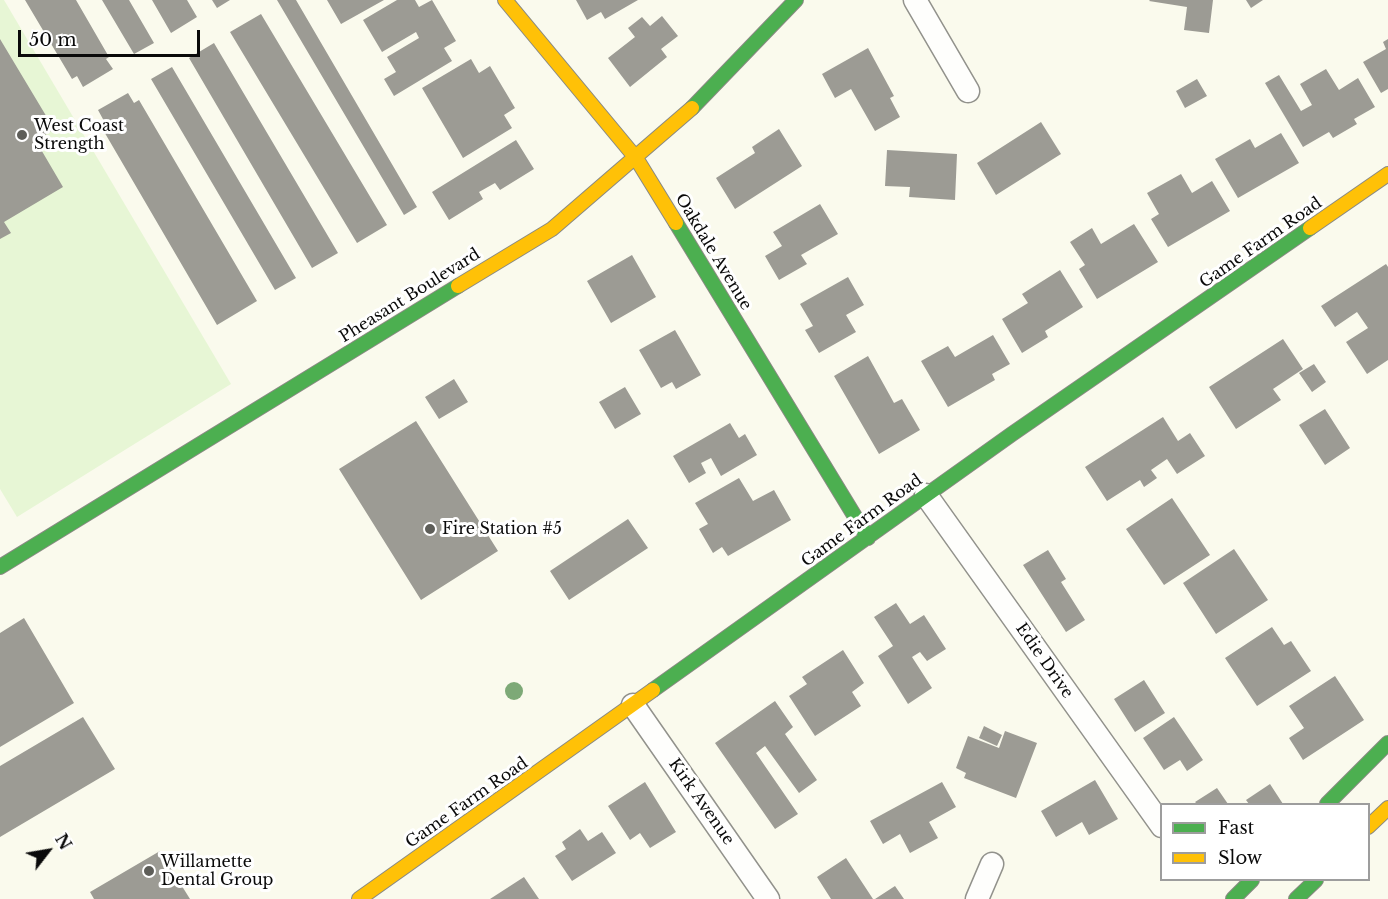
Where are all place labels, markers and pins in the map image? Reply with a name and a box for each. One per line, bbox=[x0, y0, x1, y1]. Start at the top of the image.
place label: West Coast Strength bbox=[34, 116, 124, 154]
marker: West Coast Strength bbox=[15, 128, 29, 142]
place label: Fire Station #5 bbox=[442, 519, 562, 539]
marker: Fire Station #5 bbox=[423, 522, 437, 536]
place label: Willamette Dental Group bbox=[161, 852, 273, 890]
marker: Willamette Dental Group bbox=[142, 864, 156, 878]

